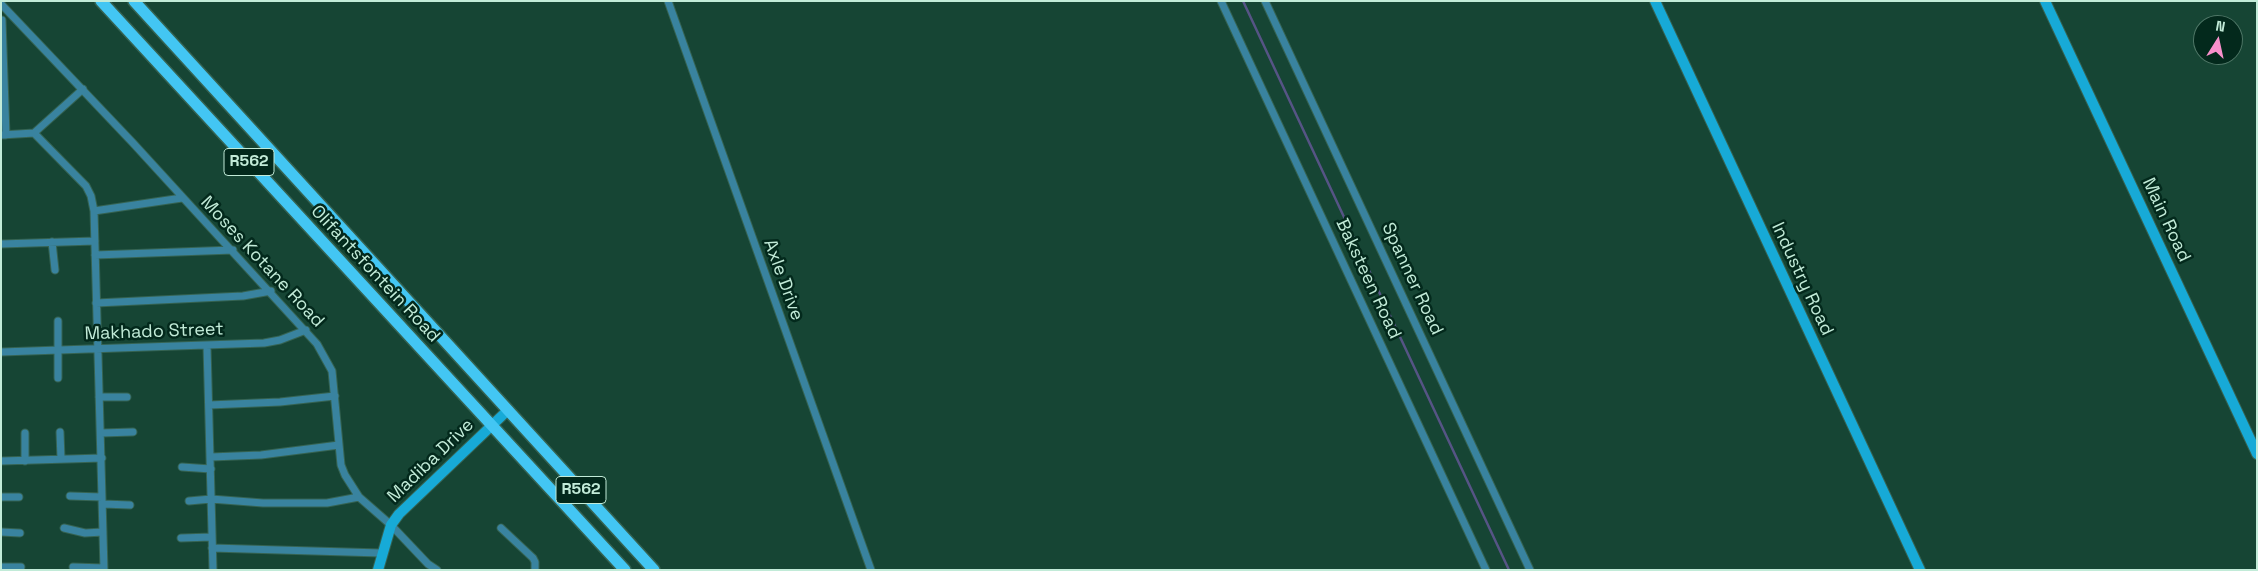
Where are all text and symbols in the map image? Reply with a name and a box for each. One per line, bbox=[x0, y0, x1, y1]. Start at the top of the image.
north arrow bbox=[2193, 15, 2243, 65]
text: N bbox=[2214, 17, 2227, 36]
road number: R562 bbox=[224, 148, 274, 176]
street label: Main Road bbox=[2137, 175, 2195, 265]
street label: Moses Kotane Road bbox=[196, 192, 328, 332]
street label: Olifantsfontein Road bbox=[306, 201, 444, 347]
street label: Baksteen Road bbox=[1331, 215, 1405, 343]
street label: Spanner Road bbox=[1377, 219, 1447, 339]
street label: Industry Road bbox=[1766, 219, 1838, 339]
street label: Axle Drive bbox=[758, 236, 808, 324]
street label: Makhado Street bbox=[84, 319, 224, 345]
street label: Madiba Drive bbox=[383, 415, 479, 507]
road number: R562 bbox=[556, 476, 606, 504]

